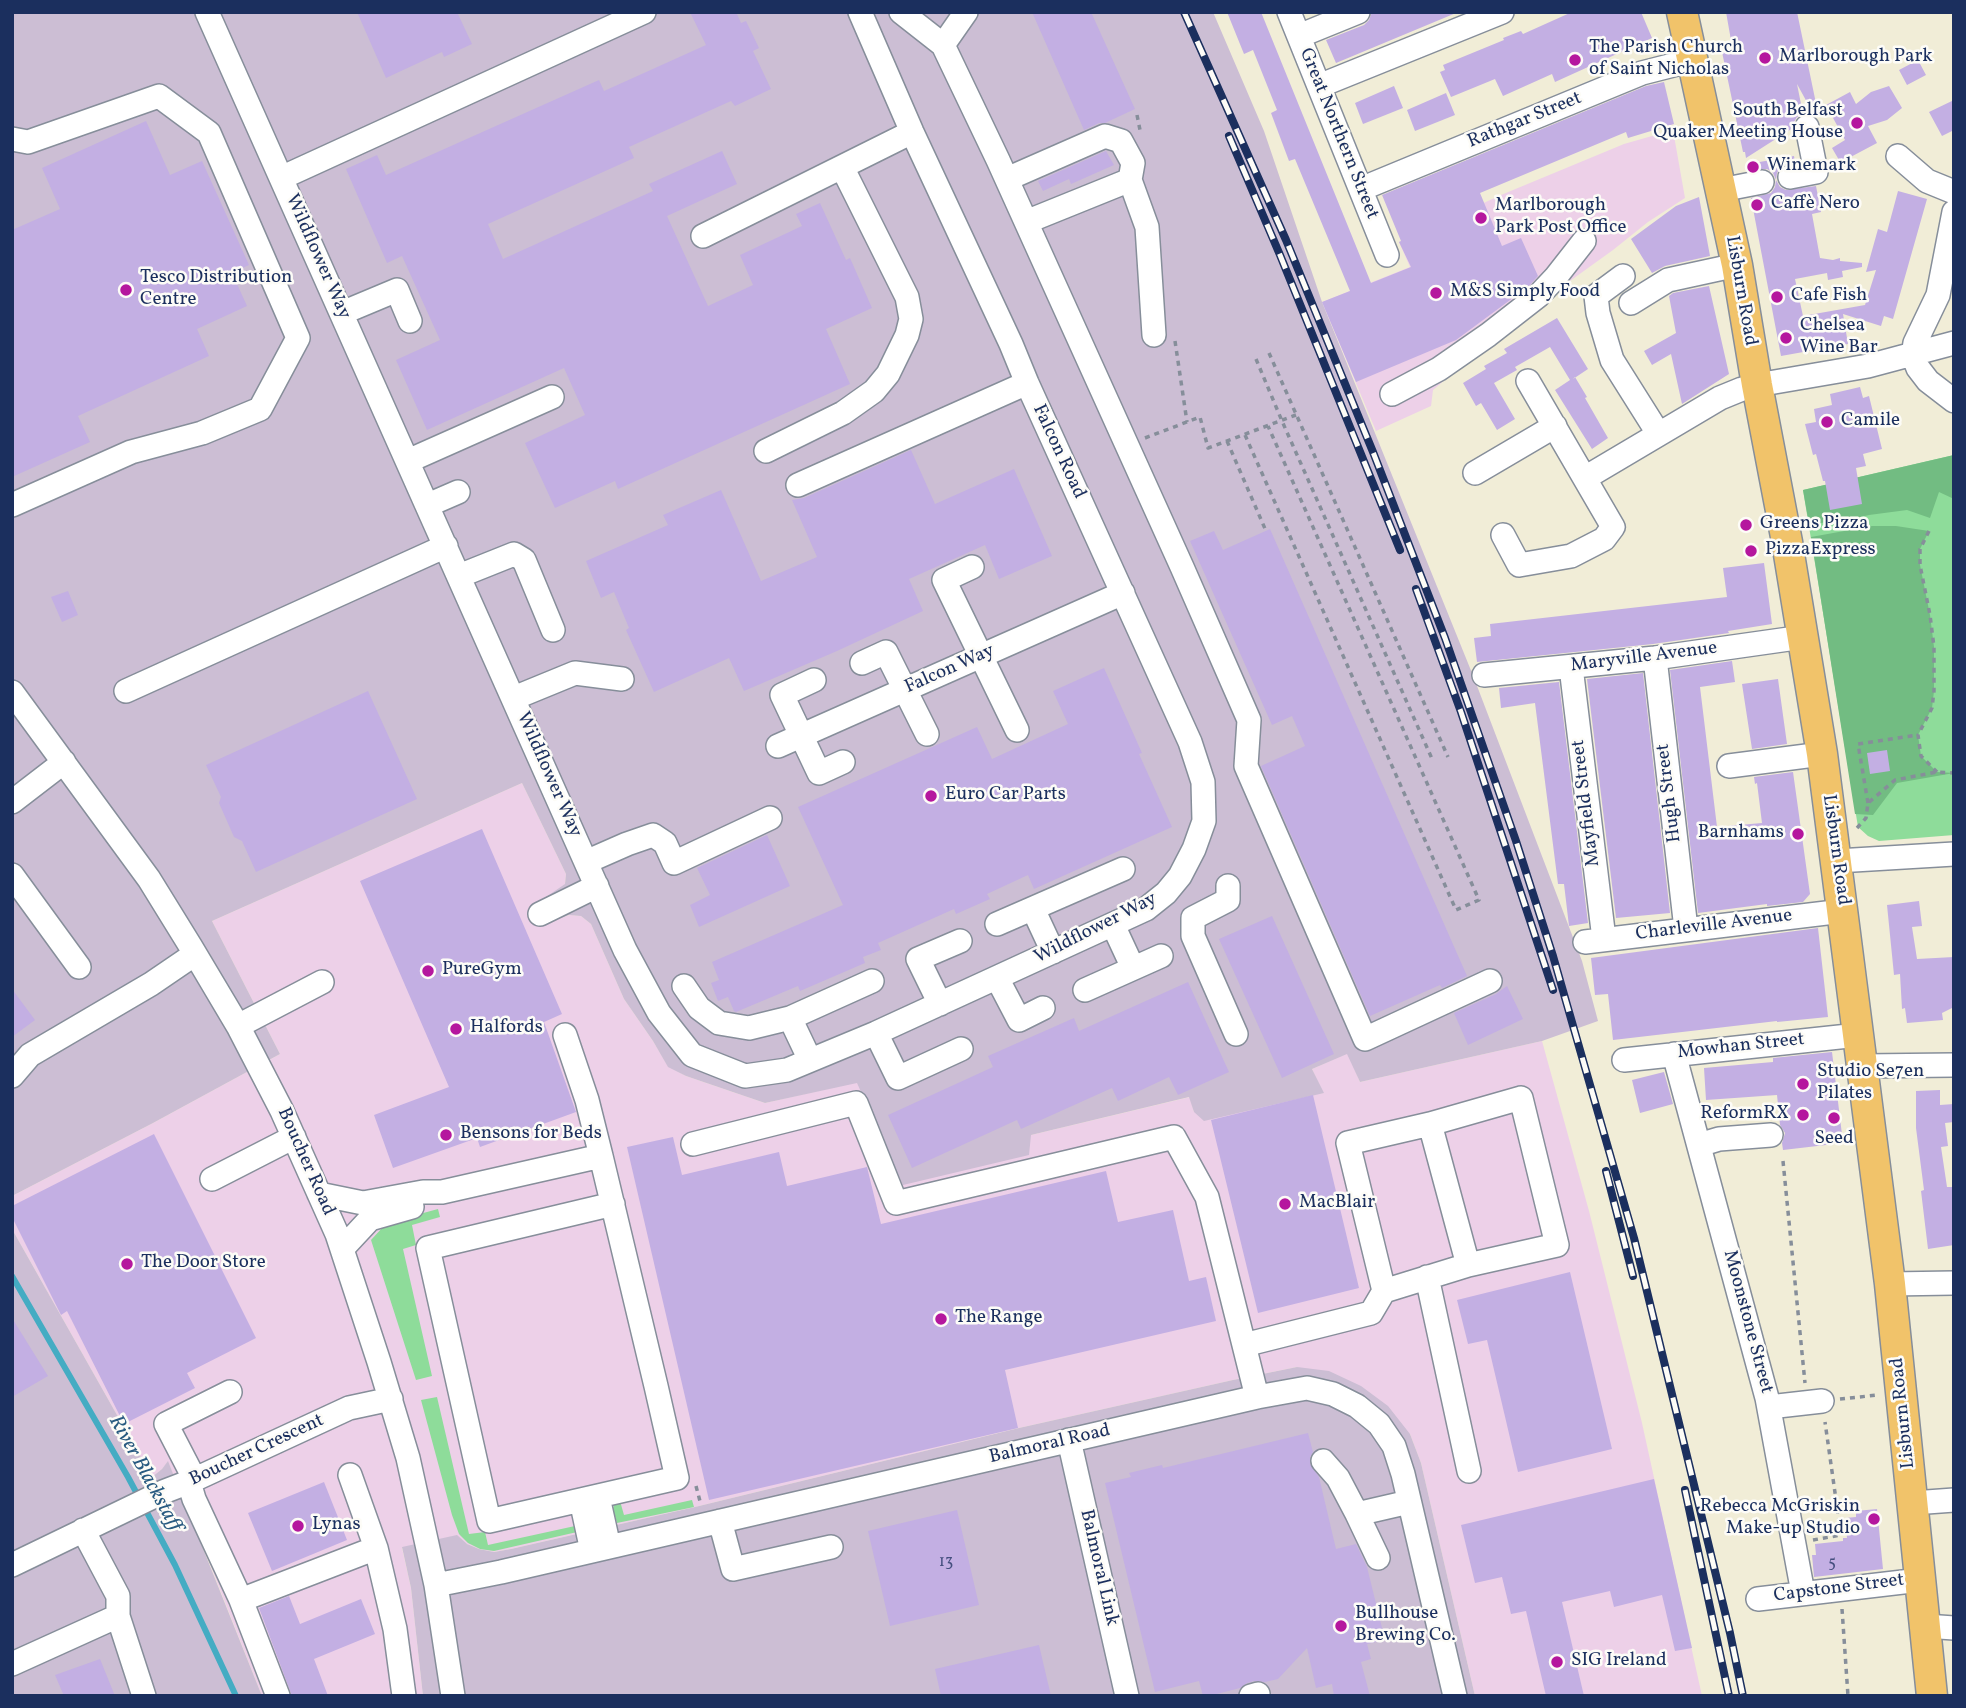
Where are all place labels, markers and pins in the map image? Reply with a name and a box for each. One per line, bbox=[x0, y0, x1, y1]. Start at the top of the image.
place label: The Parish Church of Saint Nicholas bbox=[1589, 38, 1743, 82]
place label: Marlborough Park bbox=[1779, 47, 1933, 69]
marker: Marlborough Park bbox=[1757, 50, 1773, 66]
marker: The Parish Church of Saint Nicholas bbox=[1567, 52, 1583, 68]
place label: South Belfast Quaker Meeting House bbox=[1653, 101, 1843, 145]
marker: South Belfast Quaker Meeting House bbox=[1849, 115, 1865, 131]
place label: Winemark bbox=[1767, 156, 1856, 178]
marker: Winemark bbox=[1745, 159, 1761, 175]
place label: Caffè Nero bbox=[1771, 194, 1860, 216]
place label: Marlborough Park Post Office bbox=[1495, 196, 1626, 240]
marker: Caffè Nero bbox=[1749, 197, 1765, 213]
marker: Marlborough Park Post Office bbox=[1473, 210, 1489, 226]
place label: Tesco Distribution Centre bbox=[140, 268, 292, 312]
marker: Tesco Distribution Centre bbox=[118, 282, 134, 298]
place label: M&S Simply Food bbox=[1450, 282, 1600, 304]
marker: M&S Simply Food bbox=[1428, 285, 1444, 301]
place label: Cafe Fish bbox=[1791, 286, 1867, 308]
marker: Cafe Fish bbox=[1769, 289, 1785, 305]
place label: Chelsea Wine Bar bbox=[1800, 316, 1878, 360]
marker: Chelsea Wine Bar bbox=[1778, 330, 1794, 346]
place label: Camile bbox=[1841, 411, 1900, 433]
marker: Camile bbox=[1819, 414, 1835, 430]
place label: Greens Pizza bbox=[1760, 514, 1868, 536]
marker: Greens Pizza bbox=[1738, 517, 1754, 533]
place label: PizzaExpress bbox=[1765, 540, 1876, 562]
marker: PizzaExpress bbox=[1743, 543, 1759, 559]
place label: Euro Car Parts bbox=[945, 785, 1066, 807]
marker: Euro Car Parts bbox=[923, 788, 939, 804]
place label: Barnhams bbox=[1698, 823, 1784, 845]
marker: Barnhams bbox=[1790, 826, 1806, 842]
place label: PureGym bbox=[442, 960, 522, 982]
marker: PureGym bbox=[420, 963, 436, 979]
place label: Halfords bbox=[470, 1018, 543, 1040]
marker: Halfords bbox=[448, 1021, 464, 1037]
place label: Studio Se7en Pilates bbox=[1817, 1062, 1924, 1106]
marker: Studio Se7en Pilates bbox=[1795, 1076, 1811, 1092]
place label: ReformRX bbox=[1700, 1104, 1789, 1126]
marker: ReformRX bbox=[1795, 1107, 1811, 1123]
marker: Seed bbox=[1826, 1110, 1842, 1126]
place label: Bensons for Beds bbox=[460, 1124, 602, 1146]
marker: Bensons for Beds bbox=[438, 1127, 454, 1143]
place label: Seed bbox=[1814, 1129, 1854, 1151]
place label: MacBlair bbox=[1299, 1193, 1375, 1215]
marker: MacBlair bbox=[1277, 1196, 1293, 1212]
place label: The Door Store bbox=[141, 1253, 266, 1275]
marker: The Door Store bbox=[119, 1256, 135, 1272]
place label: The Range bbox=[955, 1308, 1042, 1330]
marker: The Range bbox=[933, 1311, 949, 1327]
place label: Rebecca McGriskin Make-up Studio bbox=[1700, 1497, 1860, 1541]
marker: Rebecca McGriskin Make-up Studio bbox=[1866, 1511, 1882, 1527]
place label: Lynas bbox=[312, 1515, 361, 1537]
marker: Lynas bbox=[290, 1518, 306, 1534]
place label: Bullhouse Brewing Co. bbox=[1355, 1604, 1456, 1648]
marker: Bullhouse Brewing Co. bbox=[1333, 1618, 1349, 1634]
place label: SIG Ireland bbox=[1571, 1651, 1667, 1673]
marker: SIG Ireland bbox=[1549, 1654, 1565, 1670]

